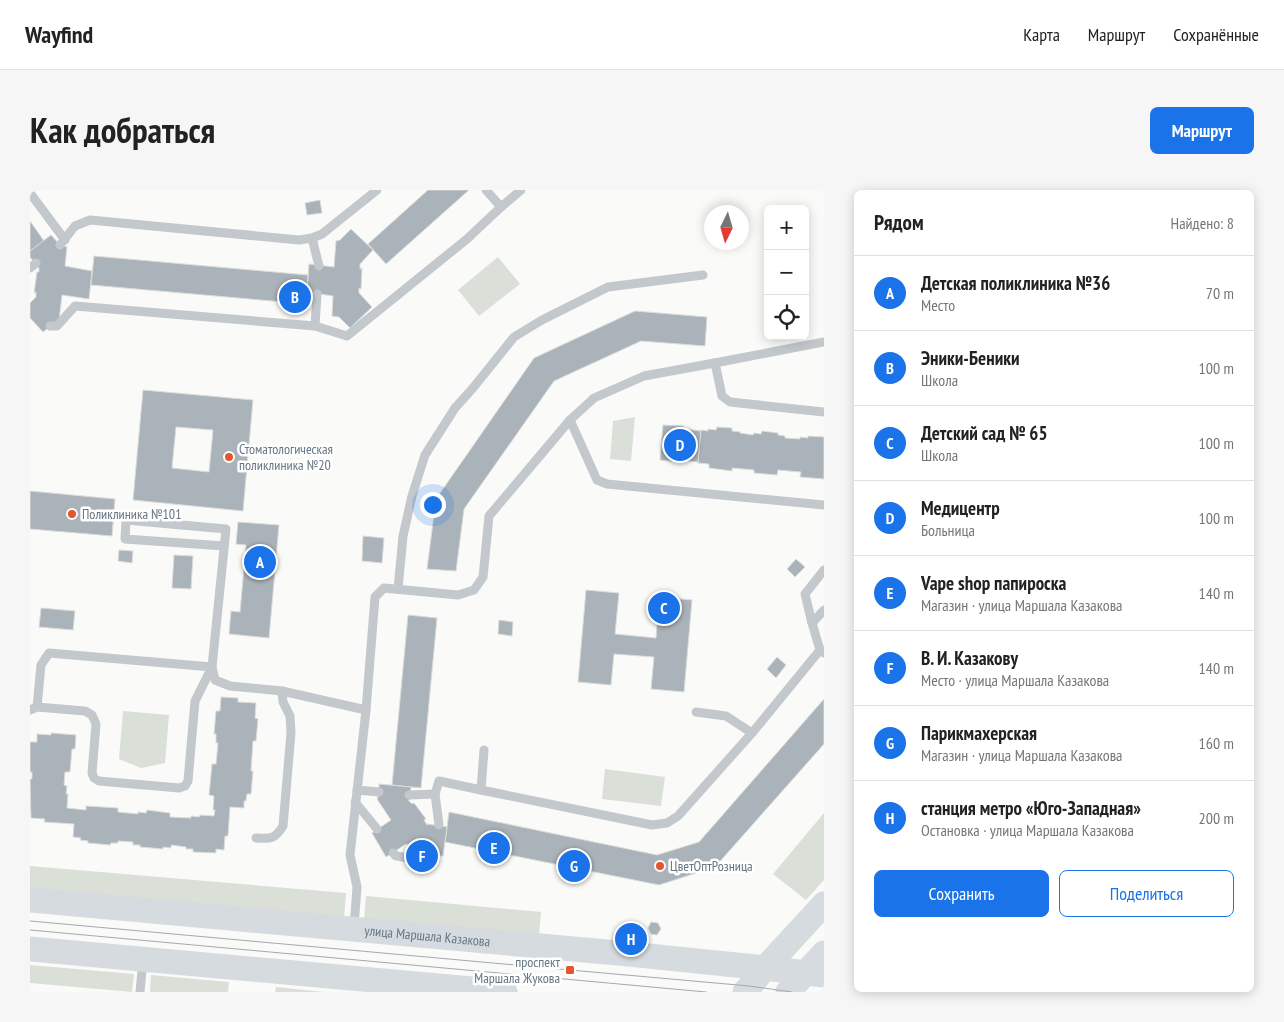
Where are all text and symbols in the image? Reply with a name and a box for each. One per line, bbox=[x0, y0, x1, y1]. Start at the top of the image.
text: Wayfind bbox=[25, 19, 93, 50]
text: Карта bbox=[1023, 23, 1060, 46]
text: Маршрут bbox=[1088, 23, 1145, 46]
text: Сохранённые bbox=[1173, 23, 1259, 46]
text: Как добраться bbox=[30, 107, 215, 153]
button: Маршрут bbox=[1150, 107, 1254, 154]
north arrow bbox=[704, 205, 749, 250]
map controls bbox=[764, 205, 809, 340]
button: + bbox=[764, 205, 809, 250]
text: Рядом bbox=[874, 209, 924, 236]
text: Найдено: 8 bbox=[1171, 213, 1234, 233]
button: − bbox=[764, 250, 809, 295]
text: Детская поликлиника №36 bbox=[921, 271, 1110, 295]
pin: B bbox=[279, 278, 311, 316]
text: A bbox=[886, 283, 894, 303]
text: 70 m bbox=[1206, 283, 1234, 303]
button: locate bbox=[764, 295, 809, 340]
text: Место bbox=[921, 295, 955, 315]
text: Эники-Беники bbox=[921, 346, 1020, 370]
text: B bbox=[886, 358, 894, 378]
text: 100 m bbox=[1199, 358, 1234, 378]
text: Школа bbox=[921, 370, 958, 390]
text: Детский сад № 65 bbox=[921, 421, 1047, 445]
pin: D bbox=[664, 426, 696, 464]
text: C bbox=[886, 433, 894, 453]
text: 100 m bbox=[1199, 433, 1234, 453]
place label: Стоматологическая поликлиника №20 bbox=[239, 440, 333, 474]
text: Школа bbox=[921, 445, 958, 465]
marker: Стоматологическая поликлиника №20 bbox=[223, 451, 235, 463]
your location bbox=[420, 492, 446, 518]
text: Медицентр bbox=[921, 496, 1000, 520]
place label: Поликлиника №101 bbox=[82, 505, 181, 523]
marker: Поликлиника №101 bbox=[66, 508, 78, 520]
text: D bbox=[886, 508, 894, 528]
text: 100 m bbox=[1199, 508, 1234, 528]
text: Больница bbox=[921, 520, 975, 540]
pin: A bbox=[244, 543, 276, 581]
text: Vape shop папироска bbox=[921, 571, 1066, 595]
text: E bbox=[887, 583, 893, 603]
text: 140 m bbox=[1199, 583, 1234, 603]
pin: C bbox=[648, 589, 680, 627]
text: Магазин · улица Маршала Казакова bbox=[921, 595, 1123, 615]
text: В. И. Казакову bbox=[921, 646, 1018, 670]
text: F bbox=[887, 658, 893, 678]
text: 140 m bbox=[1199, 658, 1234, 678]
text: Место · улица Маршала Казакова bbox=[921, 670, 1109, 690]
text: Парикмахерская bbox=[921, 721, 1037, 745]
text: G bbox=[886, 733, 894, 753]
text: 160 m bbox=[1199, 733, 1234, 753]
text: Магазин · улица Маршала Казакова bbox=[921, 745, 1123, 765]
text: станция метро «Юго-Западная» bbox=[921, 796, 1141, 820]
text: H bbox=[886, 808, 894, 828]
text: 200 m bbox=[1199, 808, 1234, 828]
text: Остановка · улица Маршала Казакова bbox=[921, 820, 1134, 840]
pin: E bbox=[478, 829, 510, 867]
pin: F bbox=[406, 837, 438, 875]
pin: G bbox=[558, 847, 590, 885]
place label: ЦветОптРозница bbox=[670, 857, 753, 875]
marker: ЦветОптРозница bbox=[654, 860, 666, 872]
button: Сохранить bbox=[874, 870, 1049, 917]
button: Поделиться bbox=[1059, 870, 1234, 917]
pin: H bbox=[615, 920, 647, 958]
street label: улица Маршала Казакова bbox=[364, 921, 491, 950]
place label: проспект Маршала Жукова bbox=[474, 953, 561, 987]
marker: проспект Маршала Жукова bbox=[564, 964, 576, 976]

